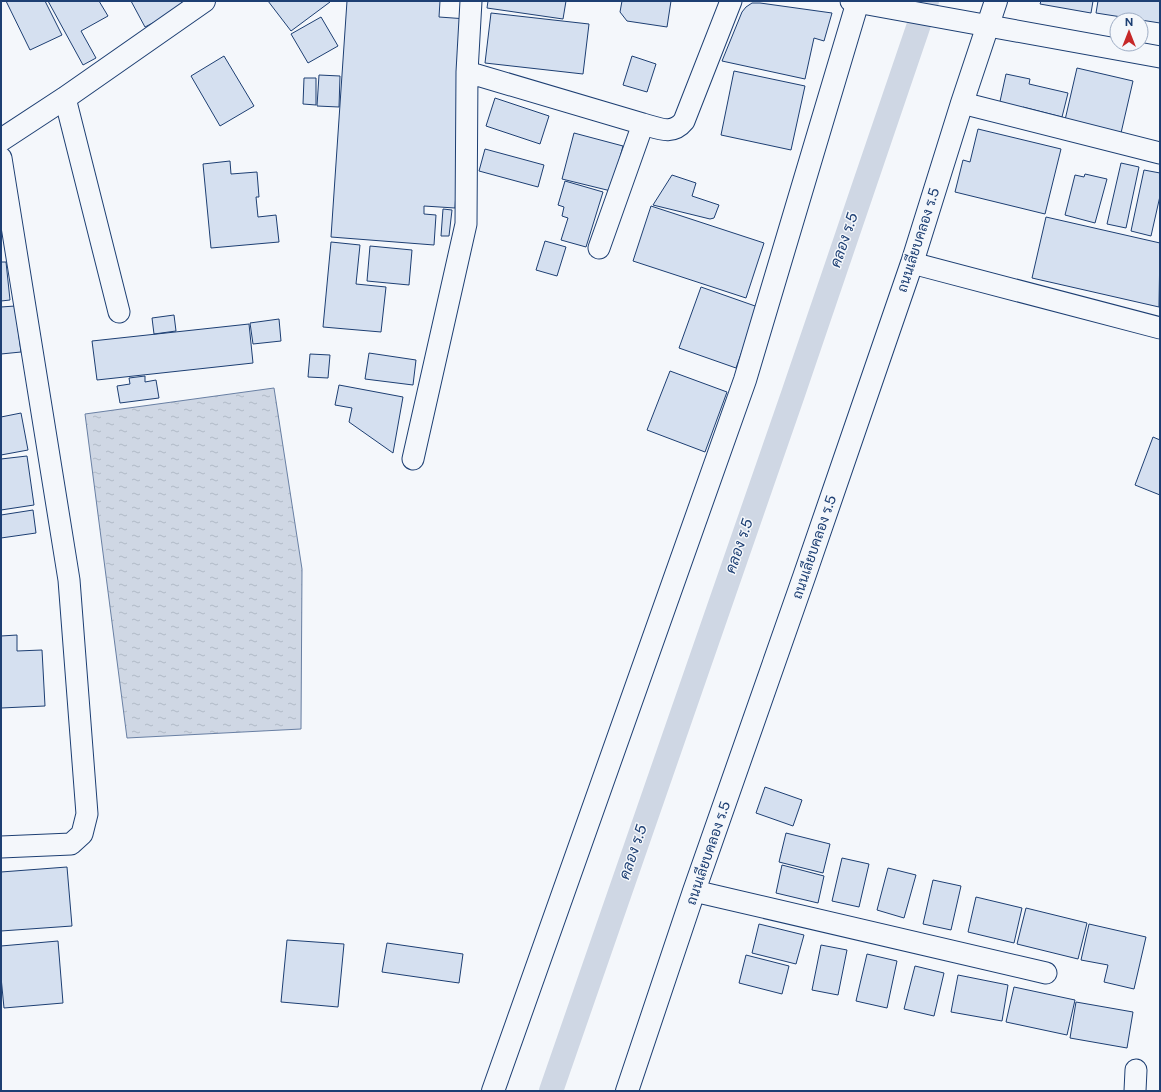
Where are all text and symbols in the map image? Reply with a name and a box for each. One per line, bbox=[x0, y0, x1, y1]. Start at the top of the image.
north arrow bbox=[1109, 12, 1149, 52]
text: N bbox=[1125, 16, 1133, 28]
street label: ถนนเลียบคลอง ร.5 bbox=[893, 185, 942, 294]
water label: คลอง ร.5 bbox=[826, 210, 861, 269]
street label: ถนนเลียบคลอง ร.5 bbox=[788, 493, 839, 601]
water label: คลอง ร.5 bbox=[721, 516, 756, 575]
street label: ถนนเลียบคลอง ร.5 bbox=[682, 799, 733, 907]
water label: คลอง ร.5 bbox=[615, 822, 650, 881]

